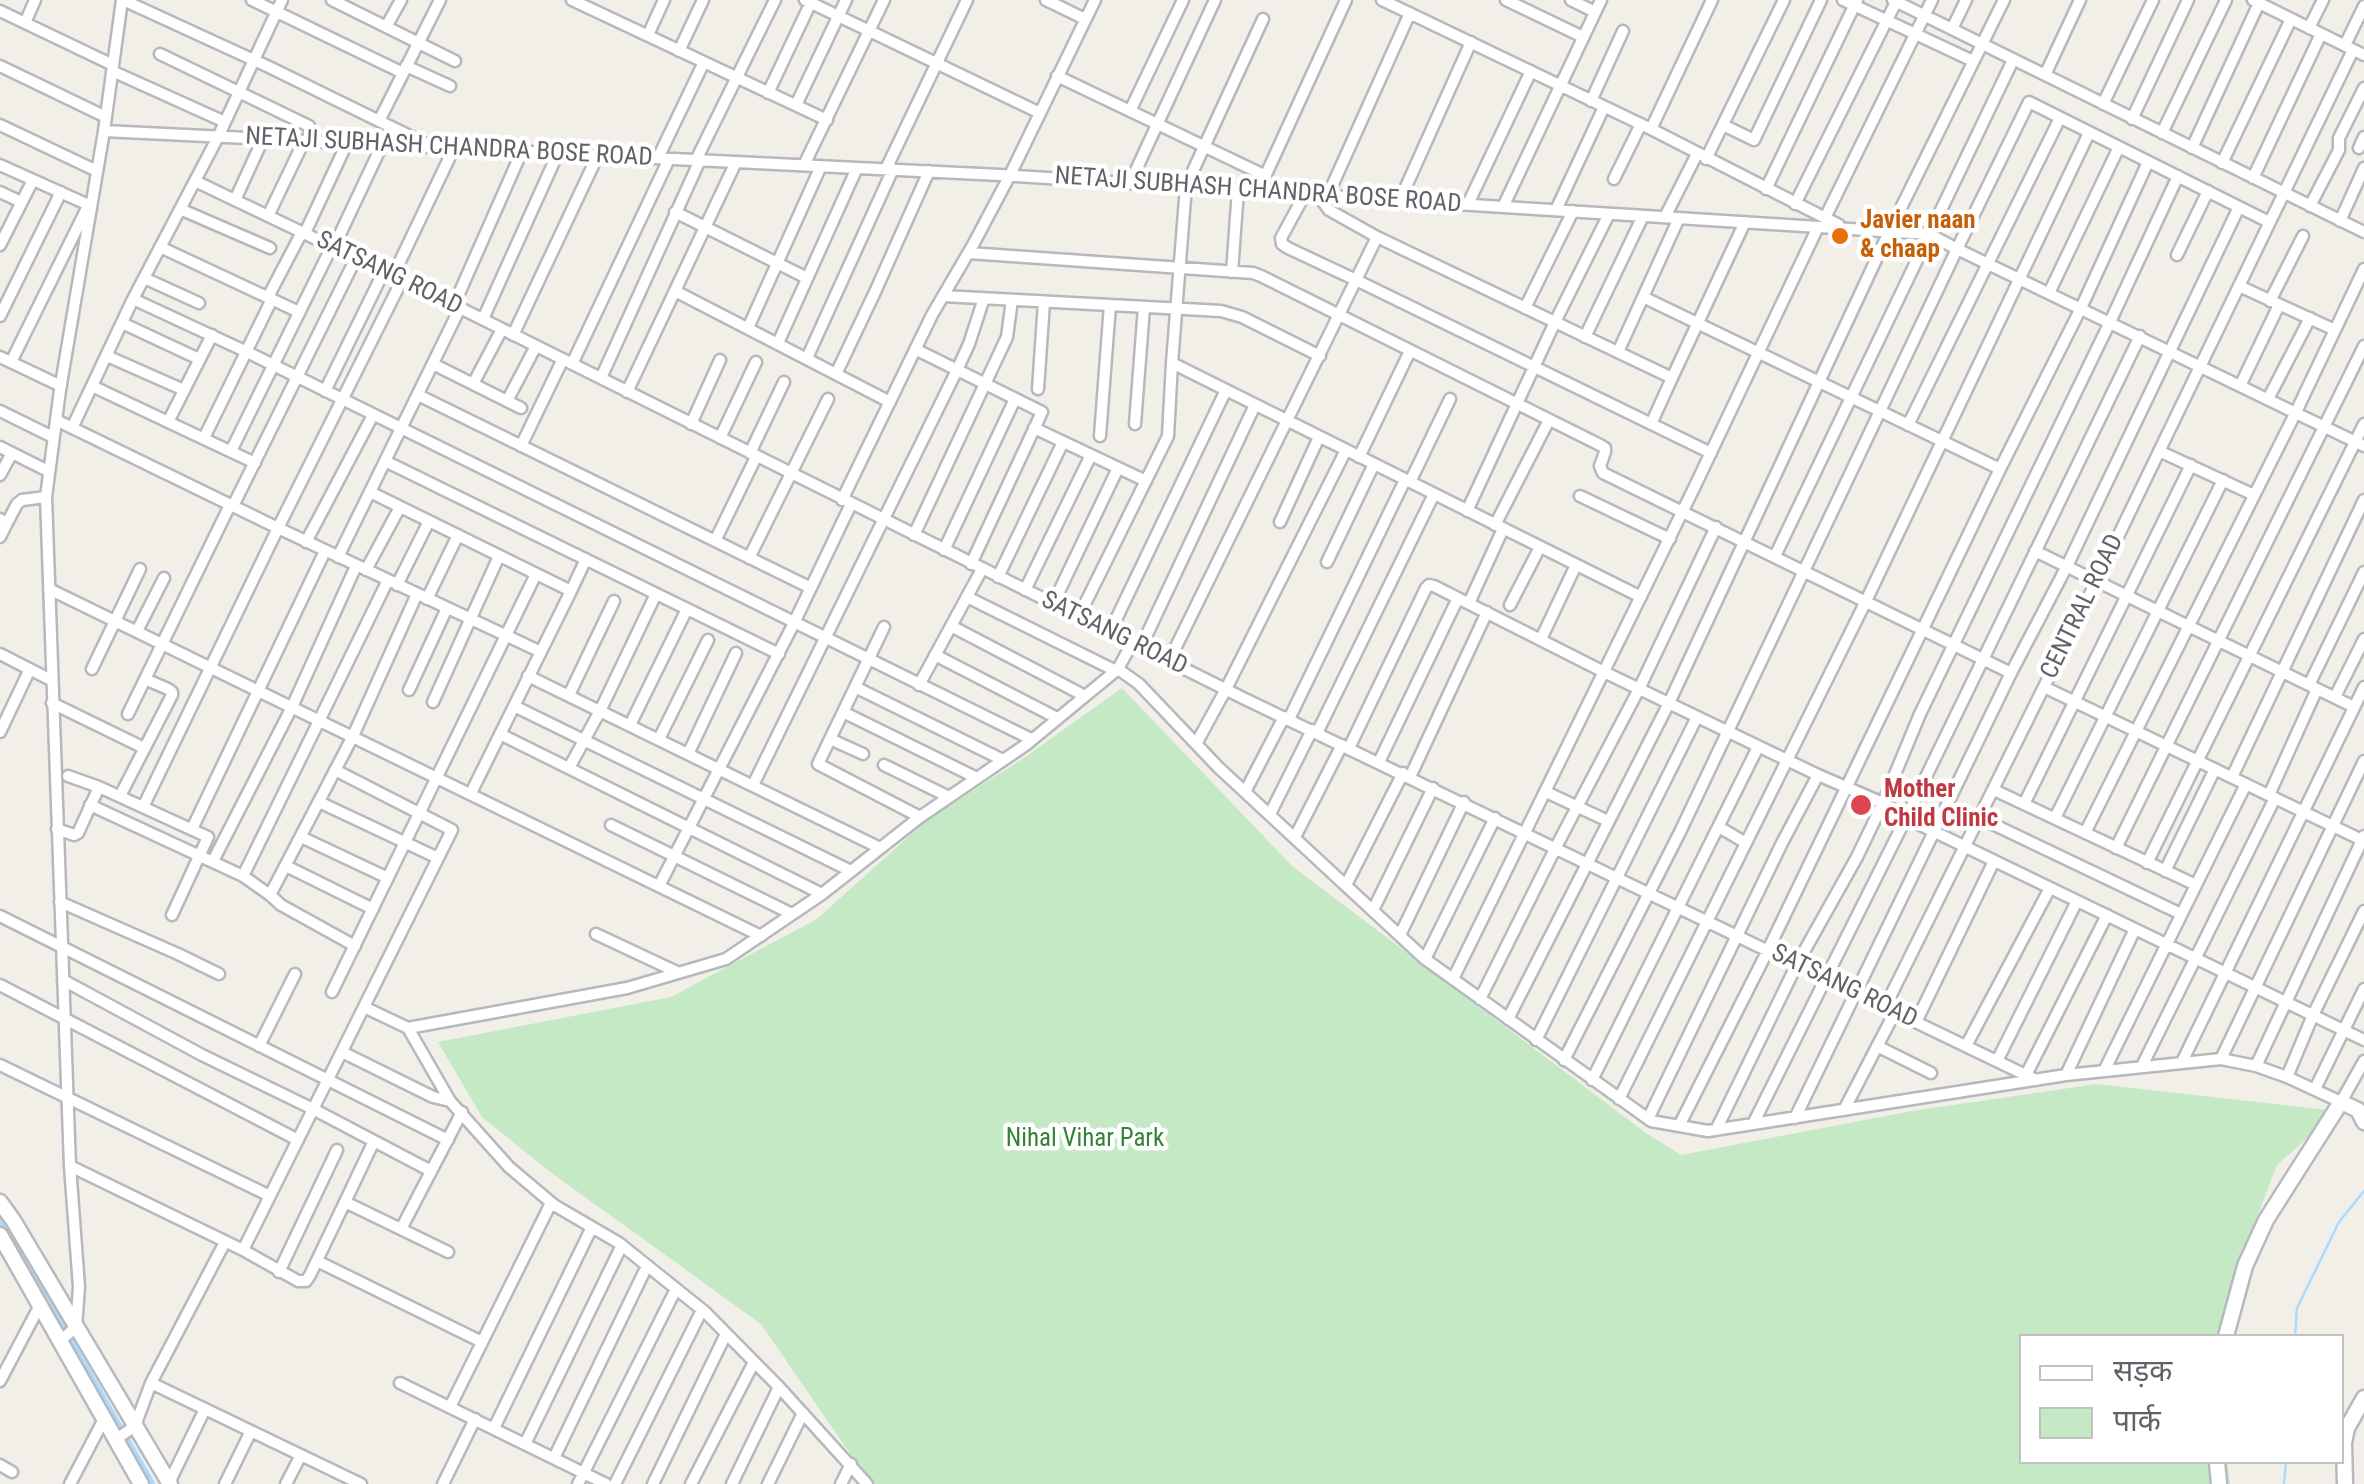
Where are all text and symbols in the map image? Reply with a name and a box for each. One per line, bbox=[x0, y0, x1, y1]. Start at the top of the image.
street label: NETAJI SUBHASH CHANDRA BOSE ROAD bbox=[245, 122, 653, 174]
street label: NETAJI SUBHASH CHANDRA BOSE ROAD bbox=[1054, 162, 1462, 220]
place label: Javier naan & chaap bbox=[1860, 207, 1976, 266]
marker: Javier naan & chaap bbox=[1829, 225, 1851, 247]
street label: SATSANG ROAD bbox=[311, 226, 467, 322]
street label: CENTRAL ROAD bbox=[2035, 530, 2131, 684]
street label: SATSANG ROAD bbox=[1036, 586, 1192, 682]
place label: Mother Child Clinic bbox=[1884, 776, 1998, 835]
marker: Mother Child Clinic bbox=[1848, 792, 1874, 818]
street label: SATSANG ROAD bbox=[1766, 939, 1922, 1035]
park label: Nihal Vihar Park bbox=[1006, 1125, 1164, 1155]
legend bbox=[2019, 1334, 2344, 1464]
text: सड़क bbox=[2113, 1353, 2172, 1388]
text: पार्क bbox=[2113, 1403, 2161, 1438]

